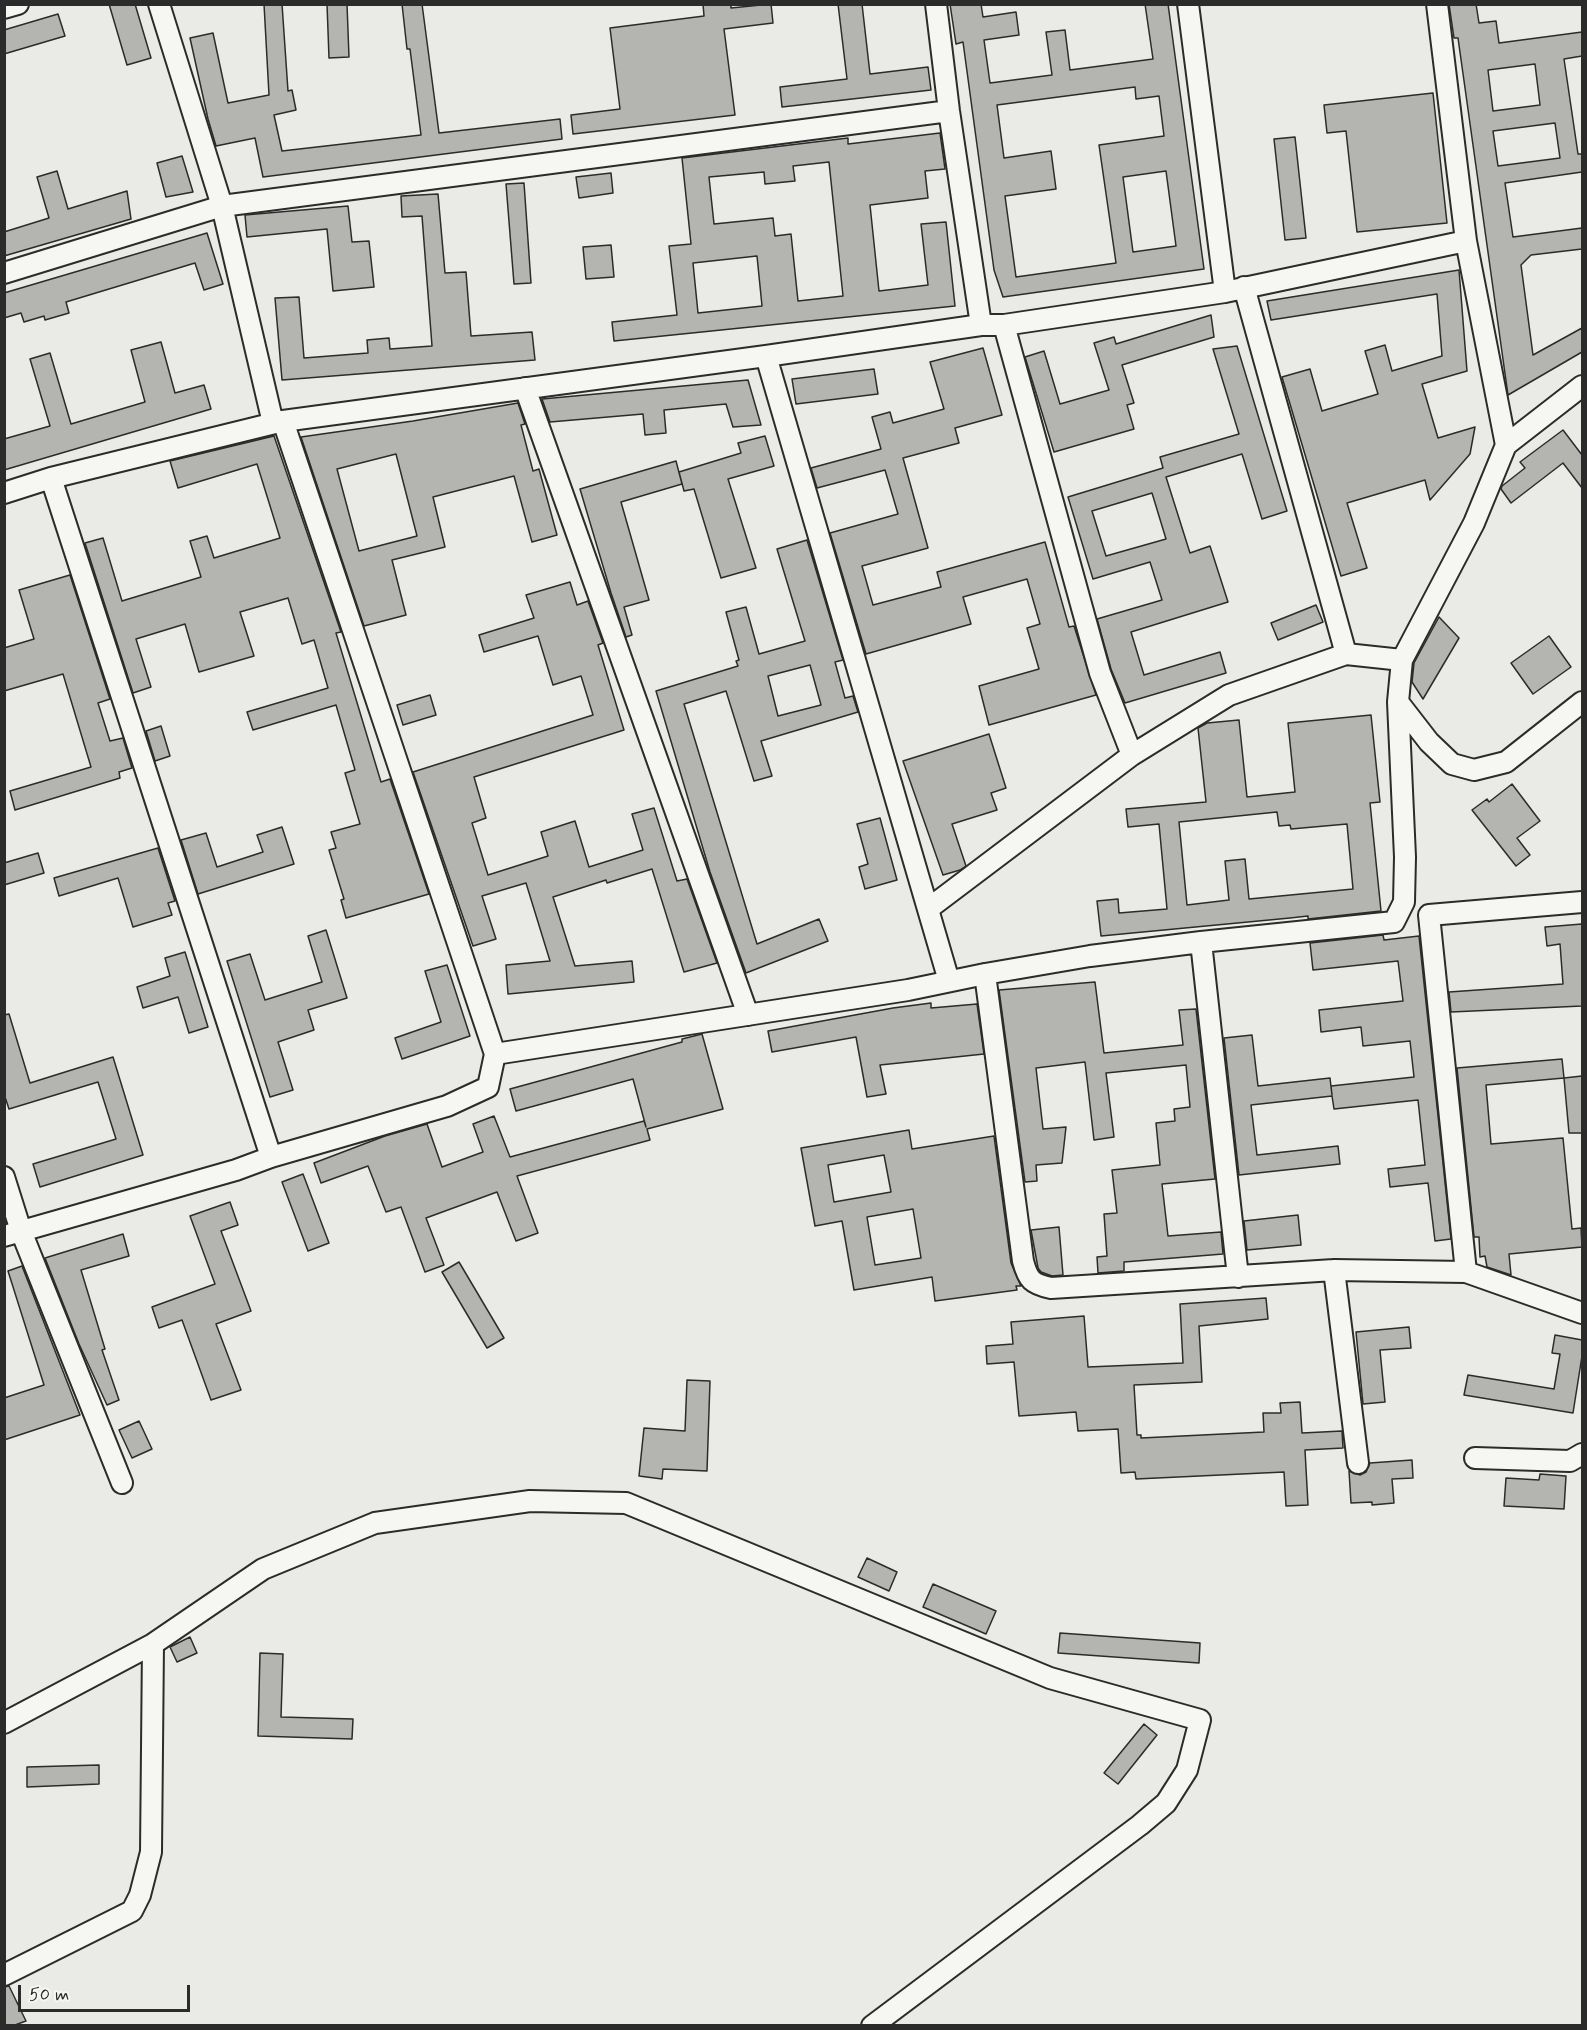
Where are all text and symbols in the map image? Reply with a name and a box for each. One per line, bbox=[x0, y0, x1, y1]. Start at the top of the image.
scale bar bbox=[21, 1973, 194, 2011]
text: 50 m bbox=[29, 1983, 69, 2007]

